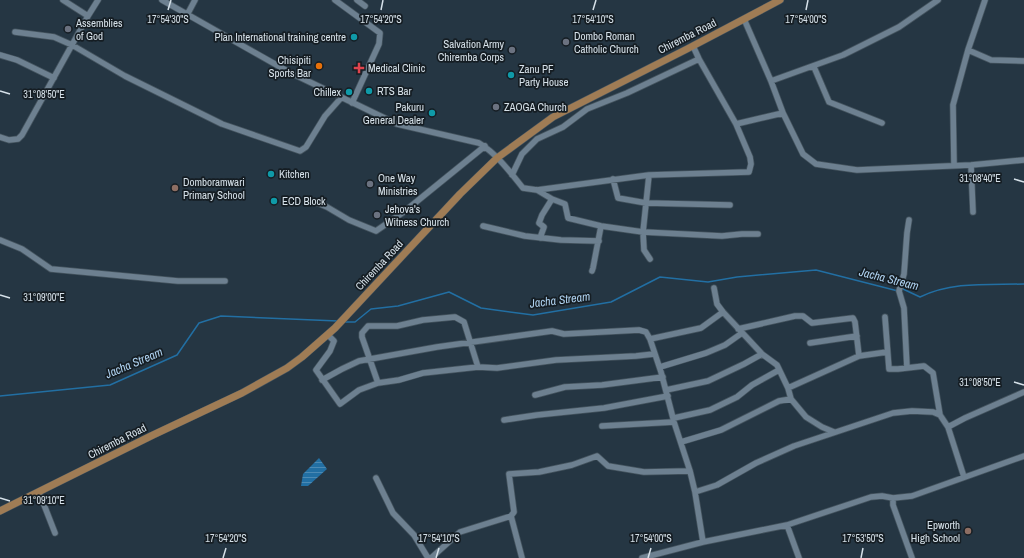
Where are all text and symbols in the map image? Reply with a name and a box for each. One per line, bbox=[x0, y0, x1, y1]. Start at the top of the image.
text: 17°54'30"S bbox=[147, 13, 189, 26]
text: 17°54'20"S bbox=[360, 13, 402, 26]
text: 17°54'10"S bbox=[572, 13, 614, 26]
text: 17°54'00"S bbox=[785, 13, 827, 26]
street label: Chiremba Road bbox=[655, 15, 719, 57]
place label: Assemblies of God bbox=[75, 16, 123, 43]
marker: Assemblies of God bbox=[63, 24, 73, 34]
place label: Dombo Roman Catholic Church bbox=[574, 29, 639, 56]
place label: Plan International training centre bbox=[215, 30, 346, 44]
marker: Plan International training centre bbox=[349, 32, 359, 42]
place label: Salvation Army Chiremba Corps bbox=[438, 37, 504, 64]
marker: Dombo Roman Catholic Church bbox=[561, 37, 571, 47]
marker: Salvation Army Chiremba Corps bbox=[507, 45, 517, 55]
place label: Chisipiti Sports Bar bbox=[268, 53, 311, 80]
marker: Chisipiti Sports Bar bbox=[314, 61, 324, 71]
place label: Medical Clinic bbox=[368, 61, 426, 75]
marker: Medical Clinic bbox=[353, 62, 365, 74]
place label: Zanu PF Party House bbox=[519, 62, 569, 89]
marker: Zanu PF Party House bbox=[506, 70, 516, 80]
place label: RTS Bar bbox=[377, 84, 411, 98]
place label: Chillex bbox=[313, 85, 341, 99]
marker: RTS Bar bbox=[364, 86, 374, 96]
marker: Chillex bbox=[344, 87, 354, 97]
text: 31°08'50"E bbox=[23, 88, 65, 101]
place label: Pakuru General Dealer bbox=[363, 100, 424, 127]
place label: ZAOGA Church bbox=[504, 100, 567, 114]
marker: ZAOGA Church bbox=[491, 102, 501, 112]
marker: Pakuru General Dealer bbox=[427, 108, 437, 118]
place label: Kitchen bbox=[279, 167, 310, 181]
marker: Kitchen bbox=[266, 169, 276, 179]
place label: One Way Ministries bbox=[378, 171, 418, 198]
text: 31°08'40"E bbox=[959, 172, 1001, 185]
place label: Domboramwari Primary School bbox=[183, 175, 245, 202]
marker: One Way Ministries bbox=[365, 179, 375, 189]
marker: Domboramwari Primary School bbox=[170, 183, 180, 193]
place label: ECD Block bbox=[282, 194, 326, 208]
marker: ECD Block bbox=[269, 196, 279, 206]
place label: Jehova's Witness Church bbox=[385, 202, 449, 229]
marker: Jehova's Witness Church bbox=[372, 210, 382, 220]
street label: Chiremba Road bbox=[352, 237, 406, 293]
water label: Jacha Stream bbox=[857, 264, 920, 294]
water label: Jacha Stream bbox=[528, 288, 591, 312]
text: 31°09'00"E bbox=[23, 291, 65, 304]
water label: Jacha Stream bbox=[102, 344, 165, 383]
text: 31°08'50"E bbox=[959, 376, 1001, 389]
street label: Chiremba Road bbox=[85, 420, 149, 462]
text: 31°09'10"E bbox=[23, 494, 65, 507]
place label: Epworth High School bbox=[911, 518, 960, 545]
marker: Epworth High School bbox=[963, 526, 973, 536]
text: 17°54'20"S bbox=[205, 532, 247, 545]
text: 17°54'10"S bbox=[418, 532, 460, 545]
text: 17°54'00"S bbox=[630, 532, 672, 545]
text: 17°53'50"S bbox=[842, 532, 884, 545]

